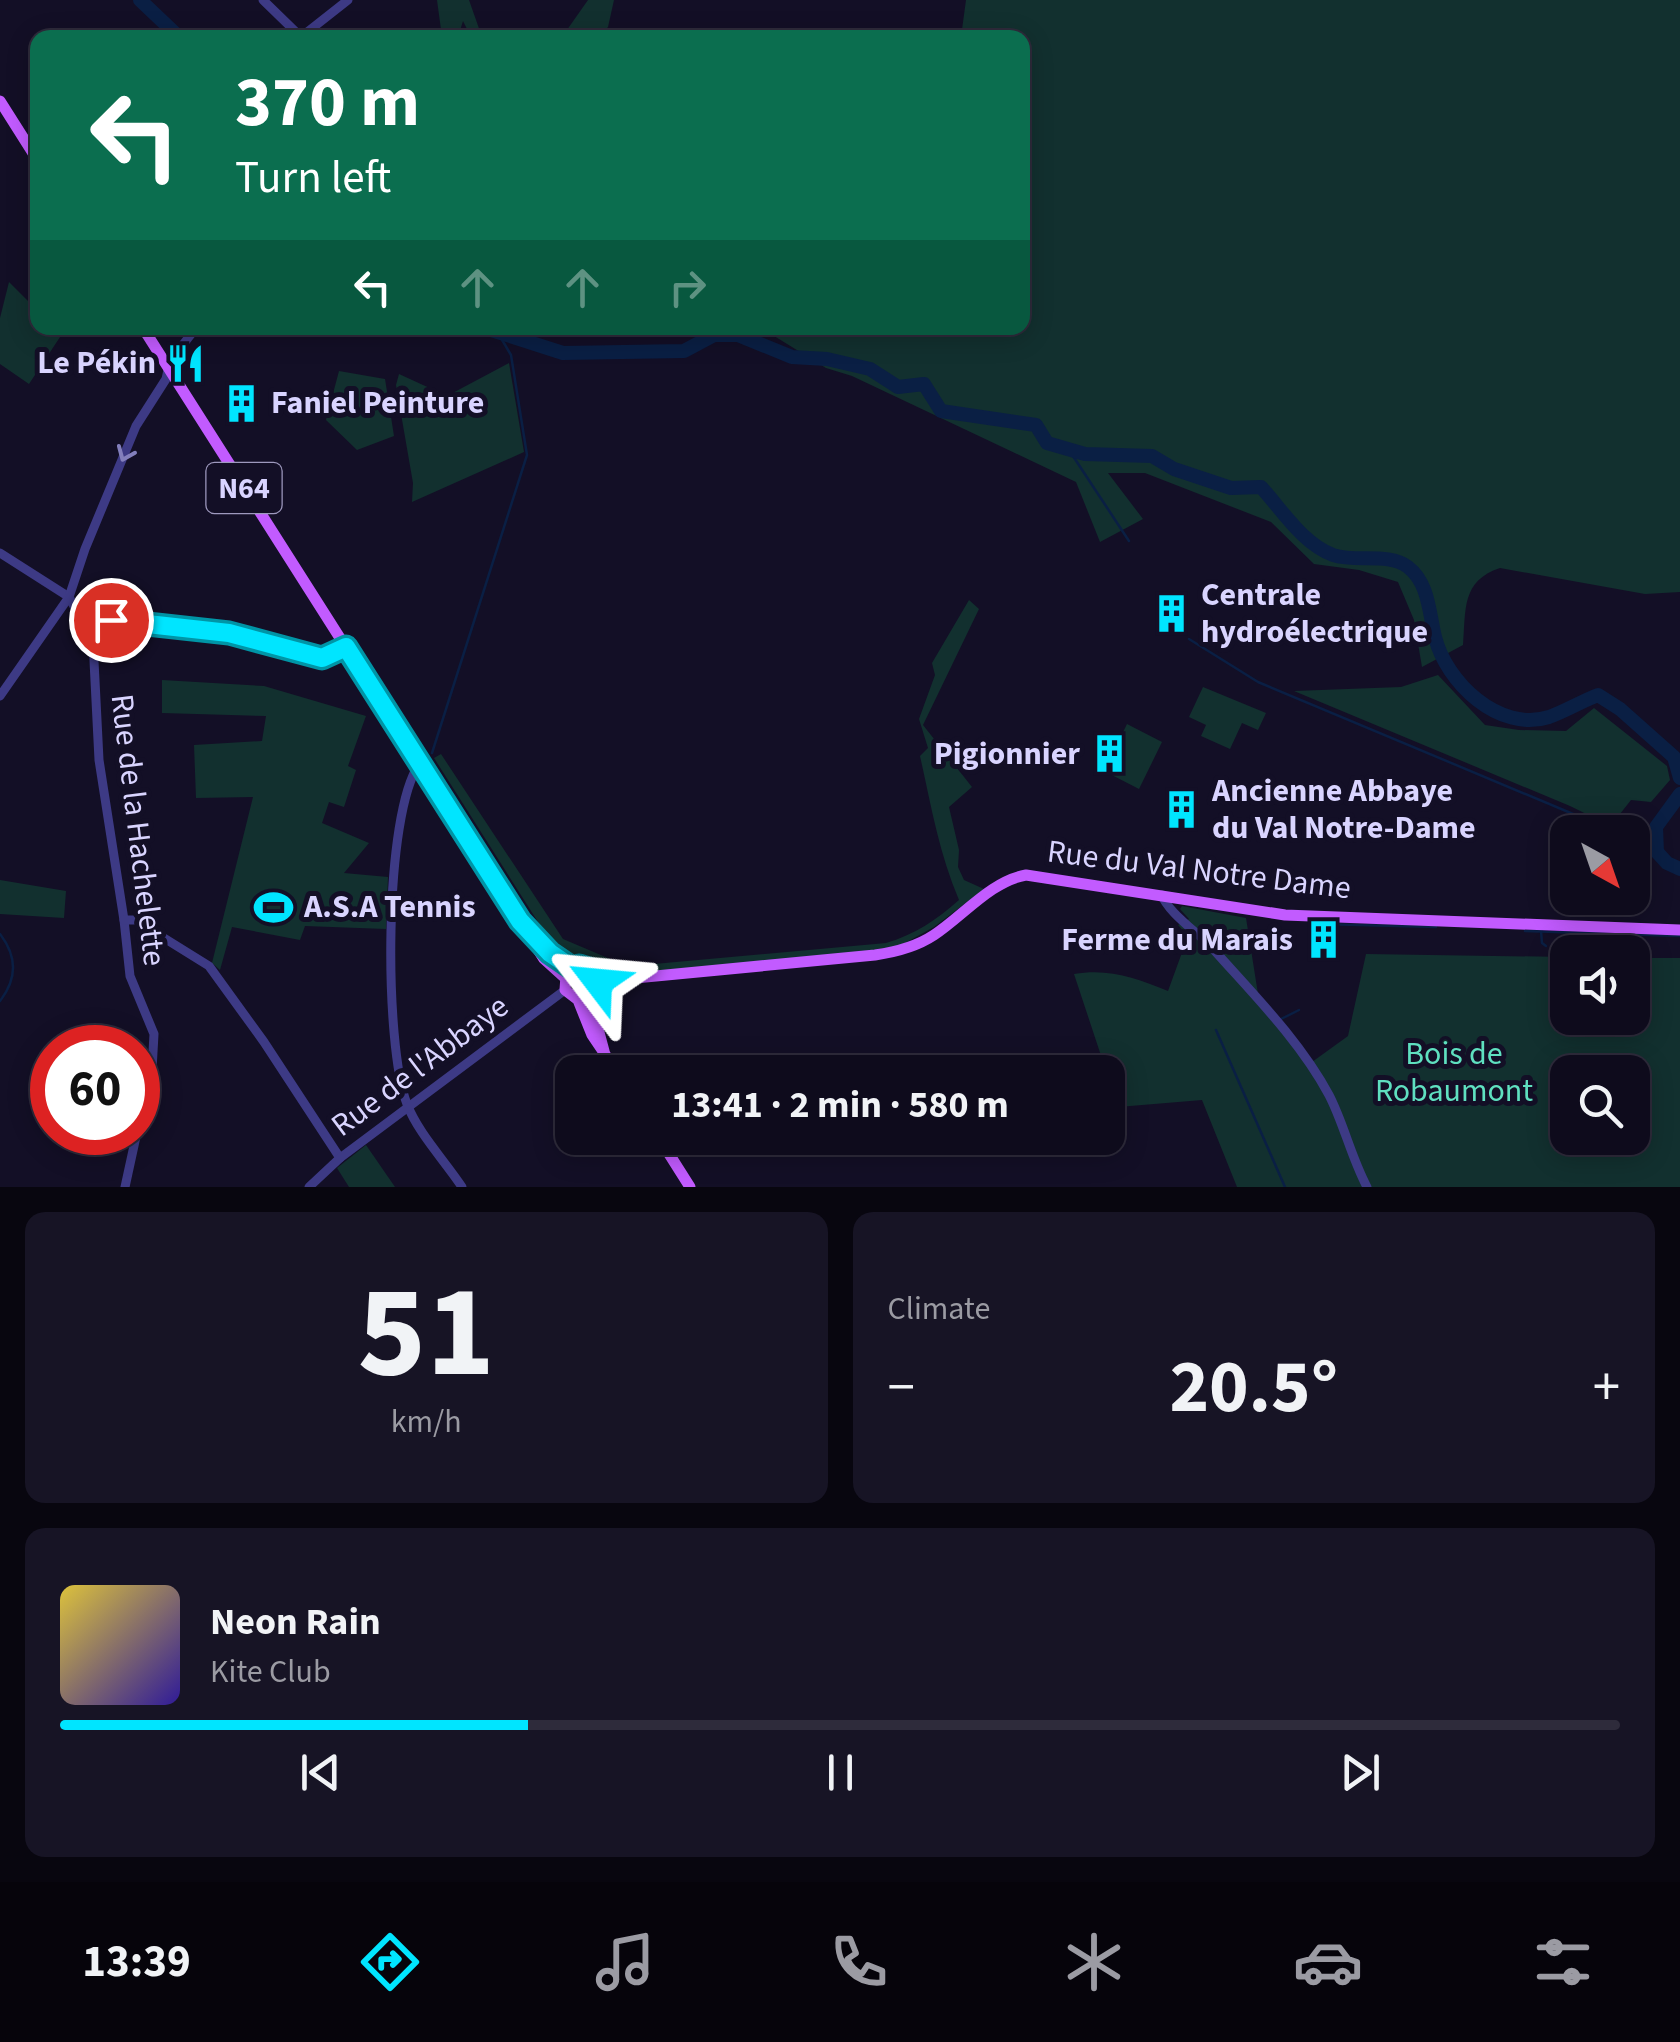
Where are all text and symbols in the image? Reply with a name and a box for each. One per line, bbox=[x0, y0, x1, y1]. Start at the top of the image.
text: 370 m bbox=[235, 53, 420, 153]
icon: left bbox=[70, 70, 200, 200]
text: Turn left bbox=[235, 146, 391, 210]
icon: left bbox=[345, 260, 400, 315]
icon: ahead bbox=[450, 260, 505, 315]
icon: ahead bbox=[555, 260, 610, 315]
icon: right bbox=[660, 260, 715, 315]
place label: Le Pékin bbox=[37, 340, 156, 386]
restaurant icon: Le Pékin bbox=[165, 342, 207, 384]
place label: Faniel Peinture bbox=[271, 380, 484, 426]
building icon: Faniel Peinture bbox=[220, 382, 262, 424]
one-way arrow bbox=[116, 444, 136, 462]
road number: N64 bbox=[206, 463, 282, 513]
place label: Centrale hydroélectrique bbox=[1201, 572, 1428, 655]
pin bbox=[69, 578, 154, 663]
building icon: Centrale hydroélectrique bbox=[1150, 592, 1192, 634]
icon: arrive bbox=[84, 593, 139, 648]
street label: Rue de la Hachelette bbox=[98, 691, 178, 969]
place label: Pigionnier bbox=[934, 731, 1080, 777]
building icon: Pigionnier bbox=[1089, 733, 1131, 775]
place label: Ancienne Abbaye du Val Notre-Dame bbox=[1211, 768, 1476, 851]
building icon: Ancienne Abbaye du Val Notre-Dame bbox=[1161, 788, 1203, 830]
north arrow bbox=[1550, 815, 1650, 915]
map controls bbox=[1550, 815, 1650, 1155]
street label: Rue du Val Notre Dame bbox=[1045, 829, 1353, 911]
place label: A.S.A Tennis bbox=[303, 884, 476, 930]
sports icon: A.S.A Tennis bbox=[253, 886, 295, 928]
place label: Ferme du Marais bbox=[1061, 917, 1293, 963]
building icon: Ferme du Marais bbox=[1302, 919, 1344, 961]
position arrow bbox=[546, 930, 650, 1034]
button: sound bbox=[1550, 935, 1650, 1035]
street label: Rue de l'Abbaye bbox=[322, 984, 518, 1148]
speed limit sign: 60 bbox=[30, 1025, 160, 1155]
park label: Bois de Robaumont bbox=[1375, 1031, 1533, 1114]
button: search bbox=[1550, 1055, 1650, 1155]
text: 13:41 · 2 min · 580 m bbox=[671, 1078, 1009, 1132]
text: 51 bbox=[358, 1241, 495, 1426]
text: Climate bbox=[888, 1286, 990, 1332]
text: 20.5° bbox=[1169, 1334, 1338, 1441]
text: − bbox=[888, 1349, 915, 1427]
text: + bbox=[1593, 1349, 1620, 1427]
text: km/h bbox=[391, 1399, 462, 1445]
text: Neon Rain bbox=[210, 1595, 381, 1649]
text: Kite Club bbox=[210, 1649, 331, 1695]
icon: previous bbox=[293, 1745, 348, 1800]
icon: pause bbox=[813, 1745, 868, 1800]
icon: next bbox=[1333, 1745, 1388, 1800]
icon: directions bbox=[355, 1927, 425, 1997]
icon: music bbox=[590, 1927, 660, 1997]
icon: phone bbox=[824, 1927, 894, 1997]
icon: climate bbox=[1059, 1927, 1129, 1997]
icon: car bbox=[1293, 1927, 1363, 1997]
icon: filters bbox=[1528, 1927, 1598, 1997]
text: 13:39 bbox=[82, 1930, 191, 1994]

